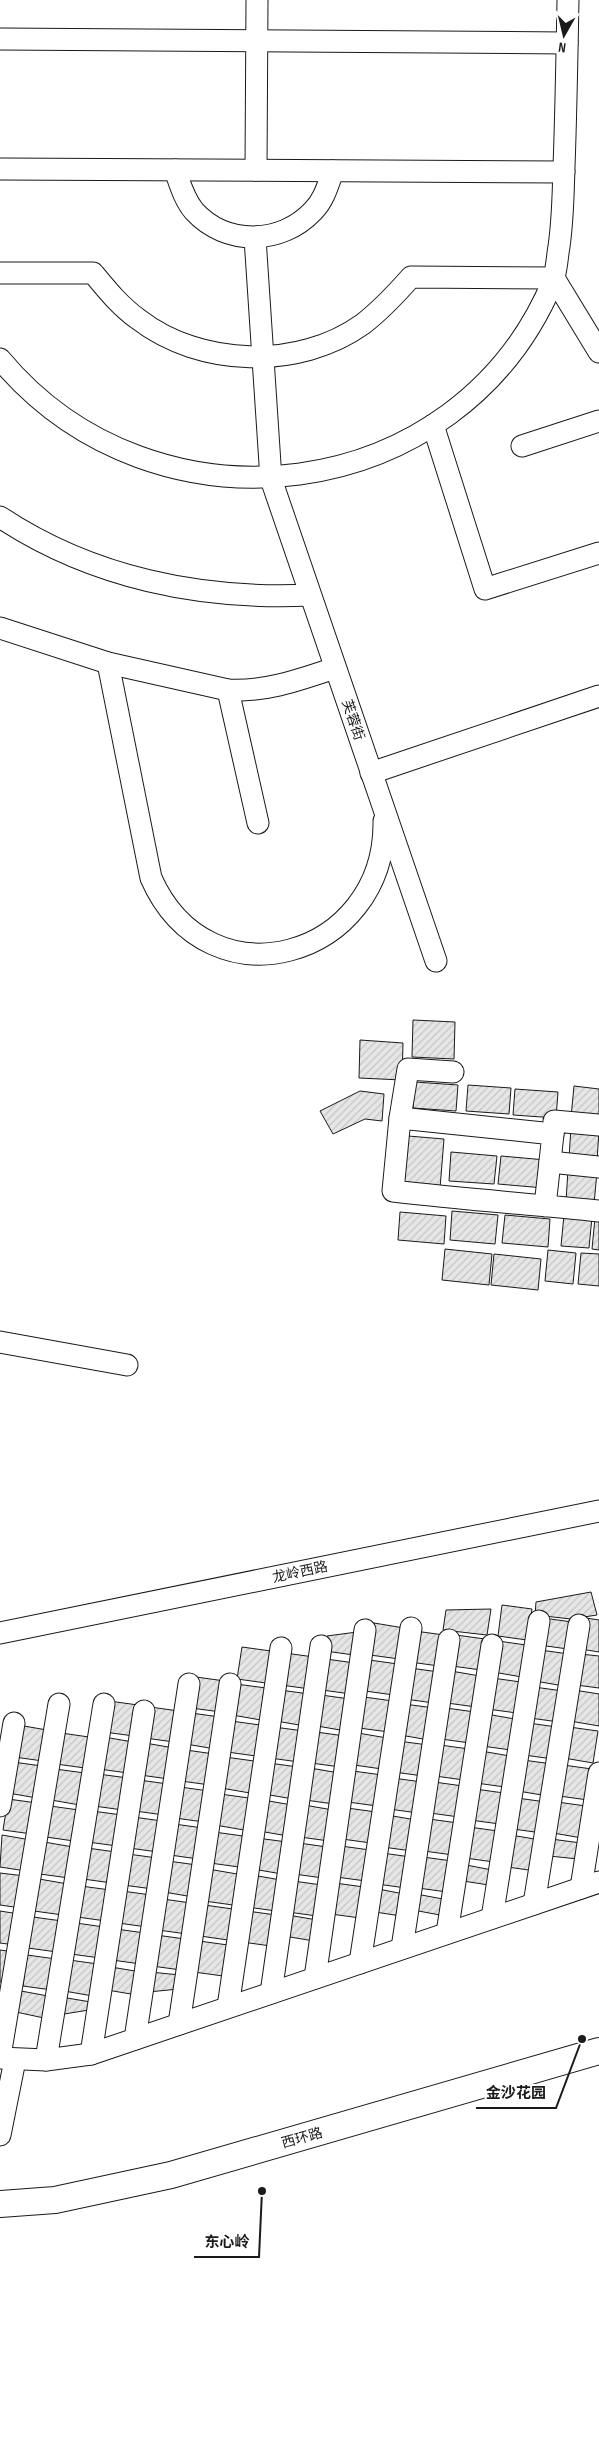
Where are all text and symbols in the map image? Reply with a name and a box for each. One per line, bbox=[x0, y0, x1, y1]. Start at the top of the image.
north arrow bbox=[539, 10, 589, 60]
text: N bbox=[557, 38, 567, 56]
street label: 芙蓉街 bbox=[338, 697, 368, 743]
street label: 龙岭西路 bbox=[271, 1558, 329, 1586]
callout: 金沙花园 bbox=[476, 2078, 556, 2108]
text: 金沙花园 bbox=[486, 2084, 546, 2103]
street label: 西环路 bbox=[279, 2124, 325, 2152]
callout: 东心岭 bbox=[194, 2227, 259, 2257]
text: 东心岭 bbox=[204, 2233, 250, 2252]

